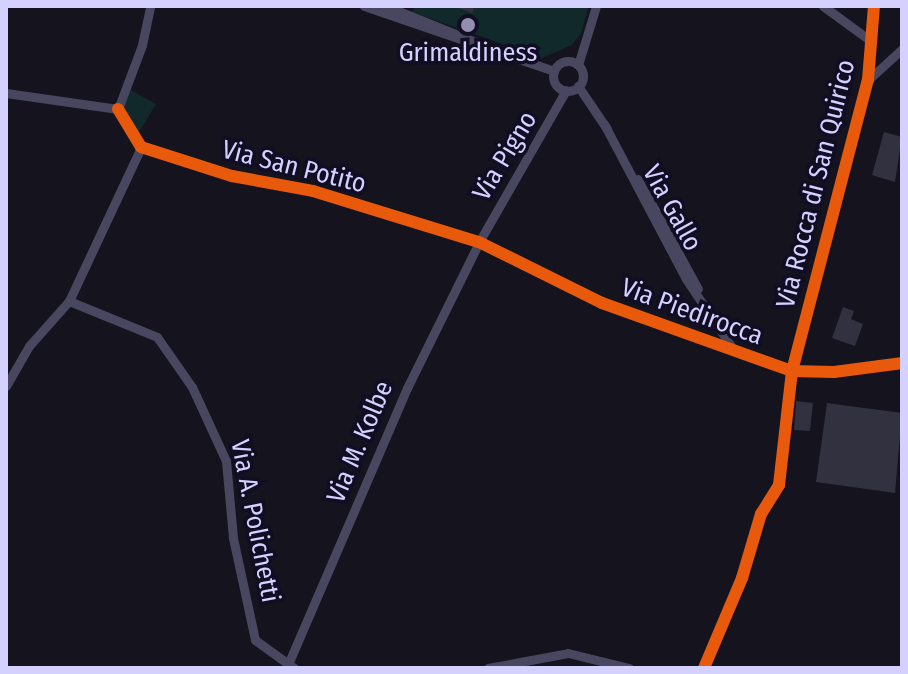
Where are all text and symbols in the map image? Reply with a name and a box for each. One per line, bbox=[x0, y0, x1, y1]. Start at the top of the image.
marker: Grimaldiness bbox=[459, 16, 477, 34]
place label: Grimaldiness bbox=[399, 37, 537, 69]
street label: Via Rocca di San Quirico bbox=[770, 57, 862, 311]
street label: Via Pigno bbox=[466, 106, 544, 206]
street label: Via San Potito bbox=[219, 134, 369, 200]
street label: Via Gallo bbox=[636, 160, 708, 256]
street label: Via Piedirocca bbox=[617, 272, 767, 352]
street label: Via M. Kolbe bbox=[320, 376, 400, 508]
street label: Via A. Polichetti bbox=[224, 437, 286, 605]

